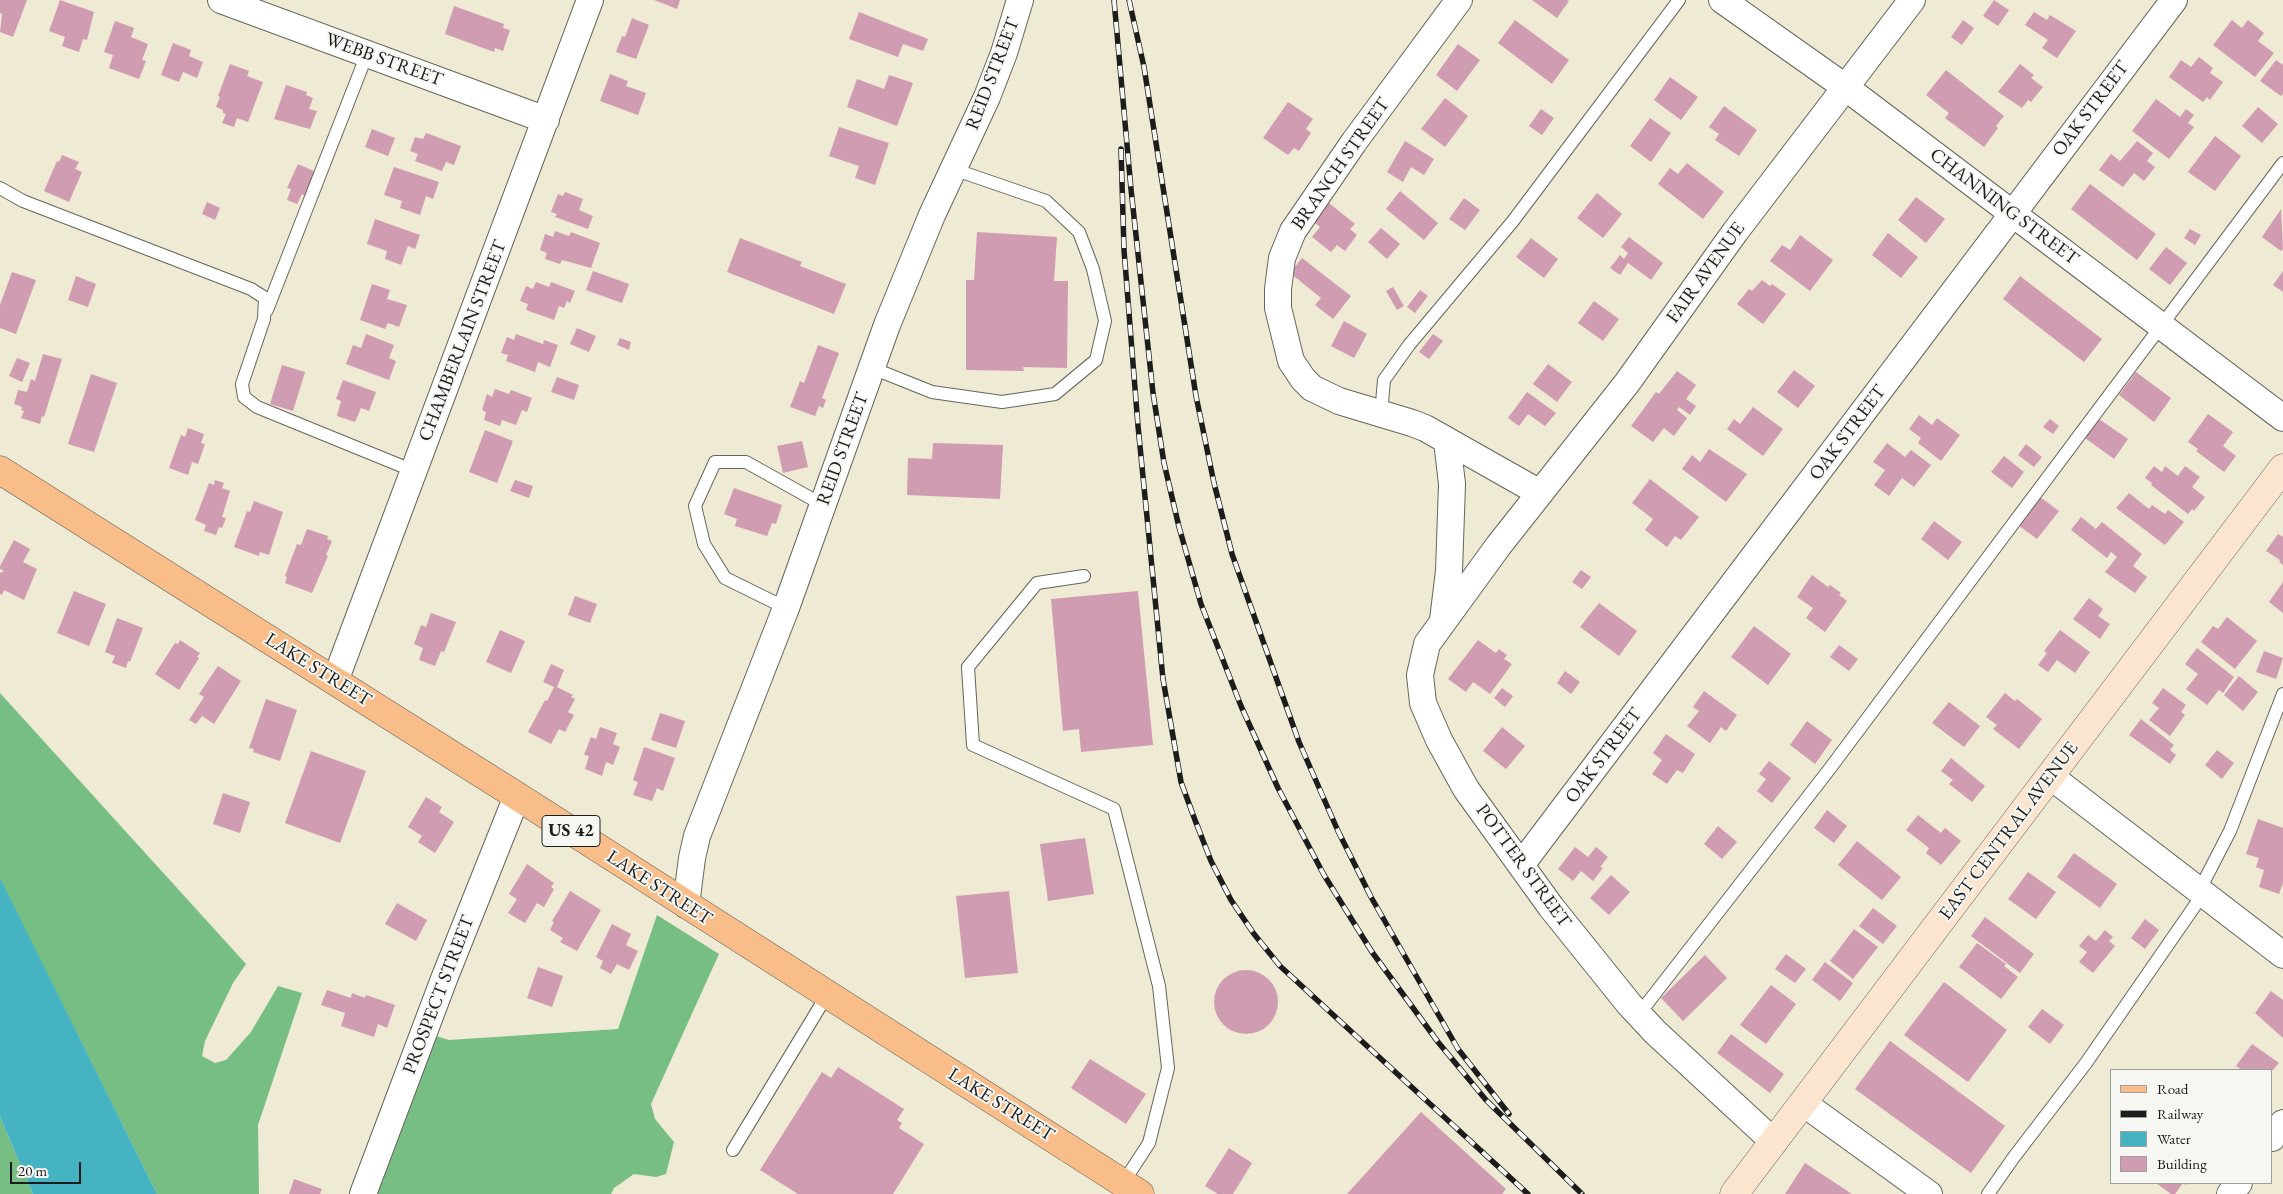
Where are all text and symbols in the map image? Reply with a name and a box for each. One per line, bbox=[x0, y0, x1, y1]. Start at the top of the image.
street label: REID STREET bbox=[961, 15, 1025, 133]
street label: WEBB STREET bbox=[322, 28, 446, 92]
street label: OAK STREET bbox=[2048, 57, 2134, 161]
street label: BRANCH STREET bbox=[1287, 94, 1395, 234]
street label: CHANNING STREET bbox=[1925, 144, 2083, 270]
street label: FAIR AVENUE bbox=[1662, 218, 1750, 328]
street label: CHAMBERLAIN STREET bbox=[414, 237, 512, 445]
street label: OAK STREET bbox=[1805, 381, 1891, 485]
street label: REID STREET bbox=[812, 390, 874, 508]
street label: LAKE STREET bbox=[261, 628, 375, 712]
street label: OAK STREET bbox=[1561, 704, 1647, 808]
street label: EAST CENTRAL AVENUE bbox=[1935, 737, 2083, 925]
street label: POTTER STREET bbox=[1470, 800, 1576, 932]
road number: US 42 bbox=[542, 816, 600, 846]
street label: LAKE STREET bbox=[602, 845, 716, 931]
street label: PROSPECT STREET bbox=[398, 913, 480, 1077]
street label: LAKE STREET bbox=[944, 1063, 1058, 1147]
legend bbox=[2110, 1069, 2273, 1184]
text: Road bbox=[2157, 1079, 2188, 1098]
text: Railway bbox=[2157, 1104, 2203, 1123]
text: Water bbox=[2157, 1129, 2191, 1148]
scale bar bbox=[12, 1152, 84, 1184]
text: Building bbox=[2157, 1154, 2207, 1173]
text: 20 m bbox=[18, 1161, 47, 1180]

